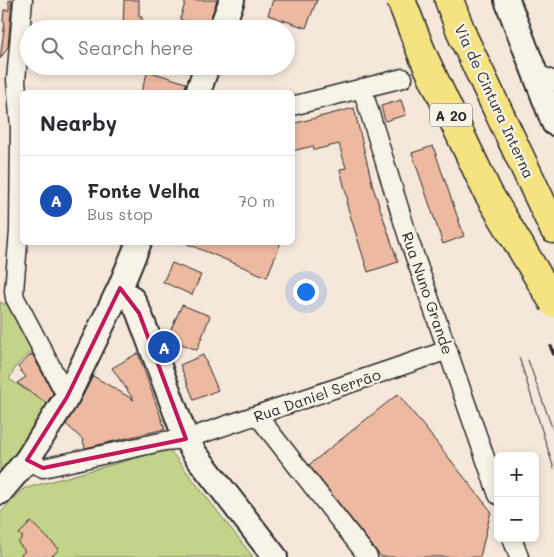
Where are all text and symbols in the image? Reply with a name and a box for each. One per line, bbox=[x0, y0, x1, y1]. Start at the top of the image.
search box bbox=[20, 20, 295, 75]
street label: Via de Cintura Interna bbox=[450, 21, 540, 181]
icon: search bbox=[38, 34, 66, 62]
text: Search here bbox=[78, 35, 194, 60]
road number: A 20 bbox=[430, 104, 472, 126]
text: Nearby bbox=[40, 109, 117, 136]
text: Fonte Velha bbox=[87, 178, 200, 203]
text: A bbox=[50, 190, 62, 211]
text: 70 m bbox=[238, 190, 275, 211]
text: Bus stop bbox=[87, 203, 153, 224]
street label: Rua Nuno Grande bbox=[398, 229, 458, 357]
your location bbox=[293, 279, 319, 305]
pin: A bbox=[148, 328, 180, 366]
street label: Rua Daniel Serrão bbox=[251, 364, 383, 426]
map controls bbox=[494, 452, 539, 542]
button: + bbox=[494, 452, 539, 497]
button: − bbox=[494, 497, 539, 542]

